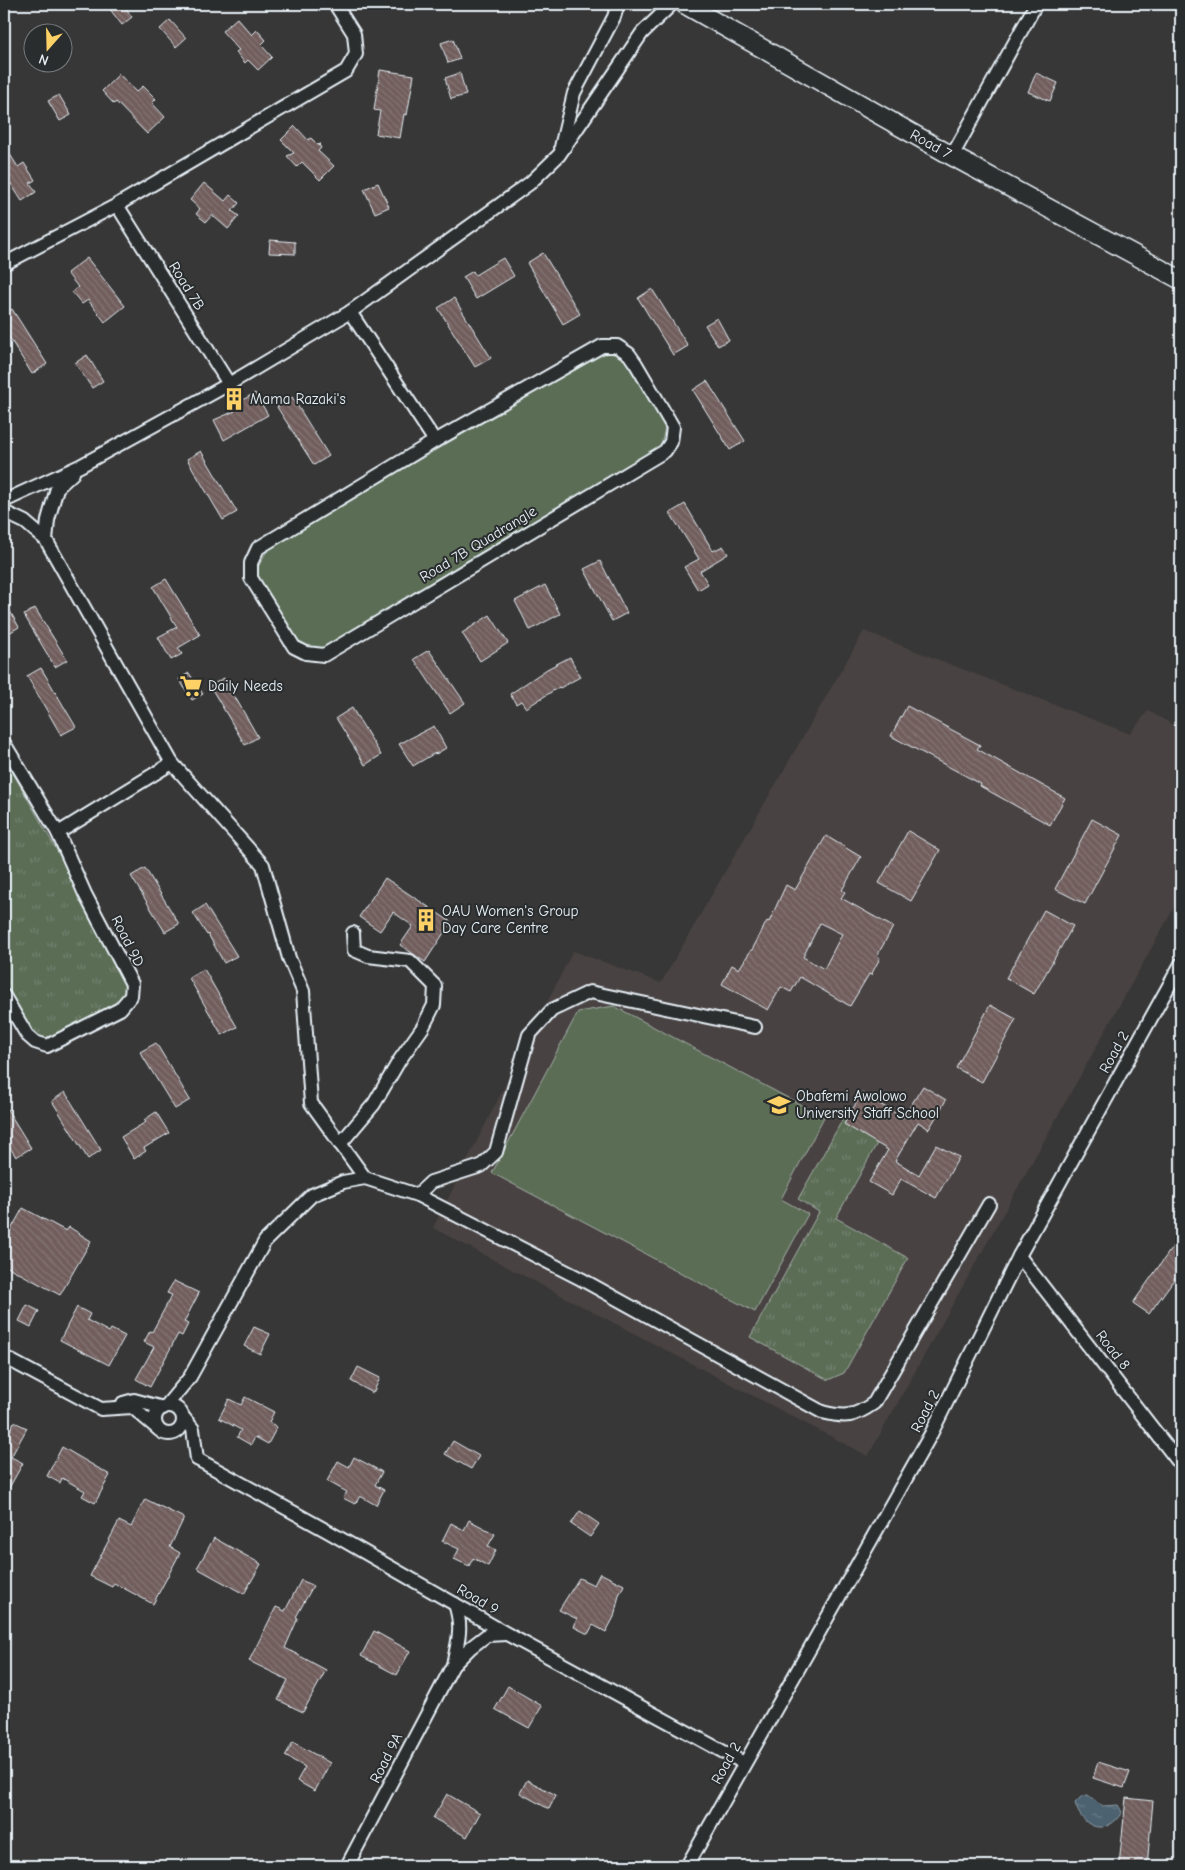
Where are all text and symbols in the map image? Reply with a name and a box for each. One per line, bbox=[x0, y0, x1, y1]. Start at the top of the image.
north arrow bbox=[22, 22, 72, 72]
text: N bbox=[37, 50, 51, 69]
street label: Road 7 bbox=[907, 125, 955, 163]
street label: Road 7B bbox=[165, 258, 209, 314]
building icon: Mama Razaki's bbox=[221, 386, 247, 412]
place label: Mama Razaki's bbox=[250, 390, 346, 408]
street label: Road 7B Quadrangle bbox=[416, 502, 540, 586]
supermarket icon: Daily Needs bbox=[178, 673, 204, 699]
place label: Daily Needs bbox=[208, 677, 283, 695]
place label: OAU Women's Group Day Care Centre bbox=[442, 902, 579, 937]
building icon: OAU Women's Group Day Care Centre bbox=[413, 907, 439, 933]
street label: Road 9D bbox=[108, 913, 148, 969]
street label: Road 2 bbox=[1095, 1028, 1133, 1076]
place label: Obafemi Awolowo University Staff School bbox=[796, 1087, 939, 1122]
school or university icon: Obafemi Awolowo University Staff School bbox=[766, 1092, 792, 1118]
street label: Road 8 bbox=[1092, 1327, 1134, 1373]
street label: Road 2 bbox=[907, 1387, 943, 1435]
street label: Road 9 bbox=[454, 1580, 502, 1618]
street label: Road 9A bbox=[366, 1730, 406, 1786]
street label: Road 2 bbox=[707, 1739, 745, 1787]

